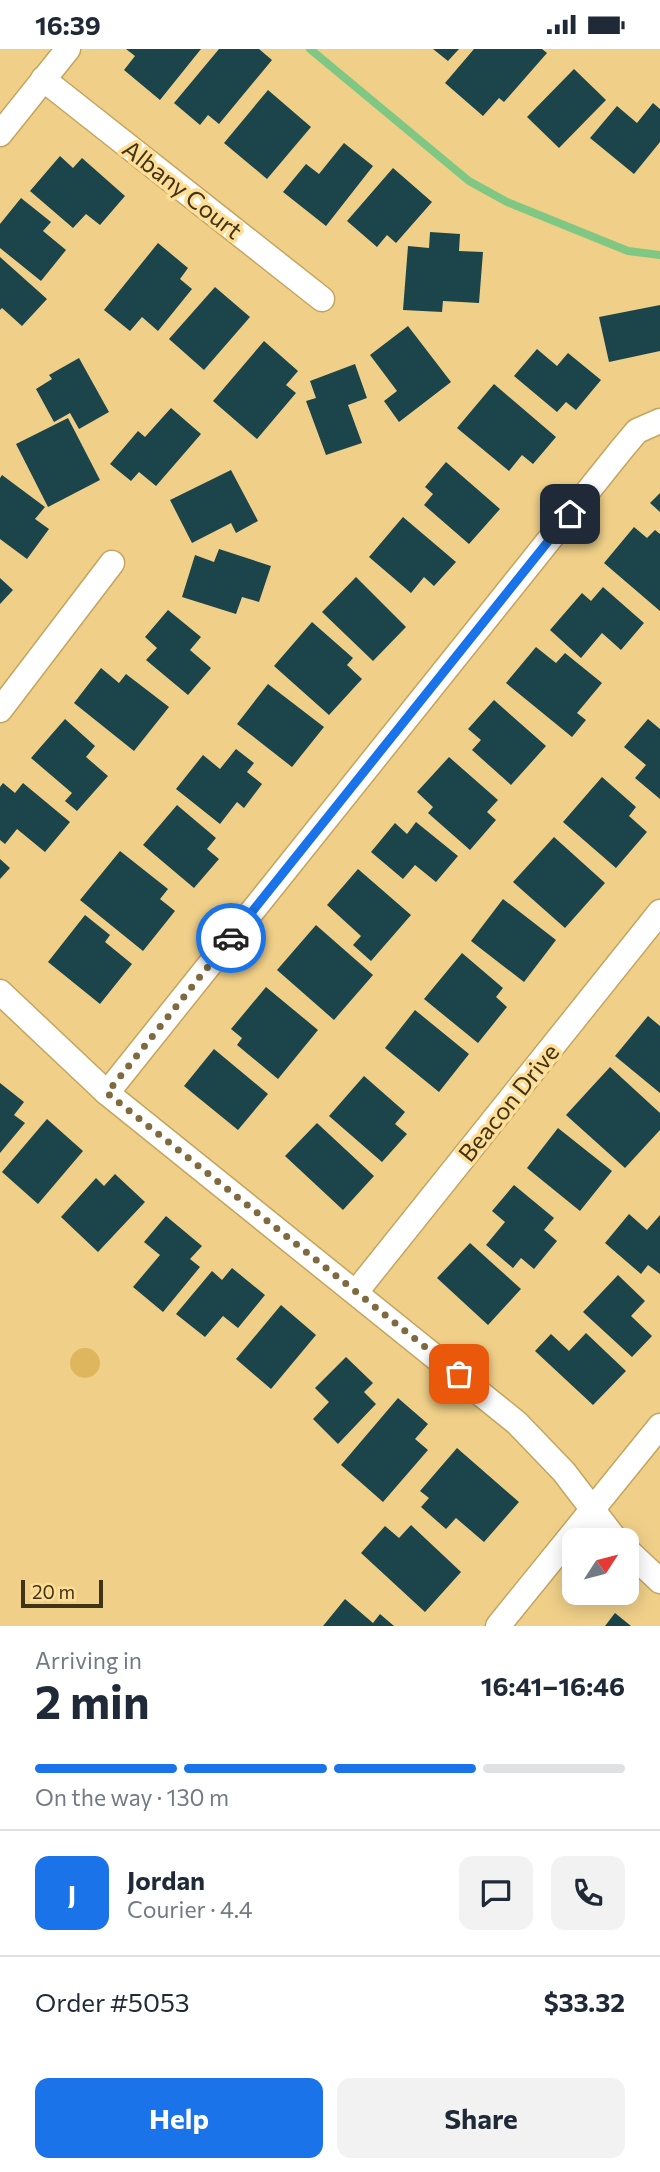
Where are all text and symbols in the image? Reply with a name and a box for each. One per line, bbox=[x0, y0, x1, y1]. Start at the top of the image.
text: 16:39 bbox=[35, 9, 101, 40]
street label: Albany Court bbox=[118, 133, 249, 245]
pin bbox=[540, 484, 600, 544]
icon: home bbox=[551, 495, 589, 533]
courier bbox=[196, 903, 266, 973]
icon: car bbox=[212, 919, 250, 957]
street label: Beacon Drive bbox=[452, 1037, 564, 1167]
pin bbox=[429, 1344, 489, 1404]
icon: bag bbox=[440, 1355, 478, 1393]
north arrow bbox=[562, 1528, 639, 1605]
map controls bbox=[562, 1528, 639, 1605]
scale bar bbox=[21, 1577, 103, 1609]
text: 20 m bbox=[32, 1580, 75, 1603]
text: Arriving in bbox=[35, 1646, 142, 1674]
text: 16:41–16:46 bbox=[481, 1670, 625, 1701]
text: 2 min bbox=[35, 1672, 150, 1728]
text: On the way · 130 m bbox=[35, 1783, 229, 1811]
button: chat bbox=[459, 1856, 533, 1930]
button: phone bbox=[551, 1856, 625, 1930]
text: Jordan bbox=[127, 1864, 205, 1895]
text: J bbox=[68, 1878, 76, 1909]
text: Courier · 4.4 bbox=[127, 1895, 253, 1923]
text: Order #5053 bbox=[35, 1986, 190, 2017]
text: $33.32 bbox=[544, 1986, 625, 2017]
button: Help bbox=[35, 2078, 323, 2158]
button: Share bbox=[337, 2078, 625, 2158]

